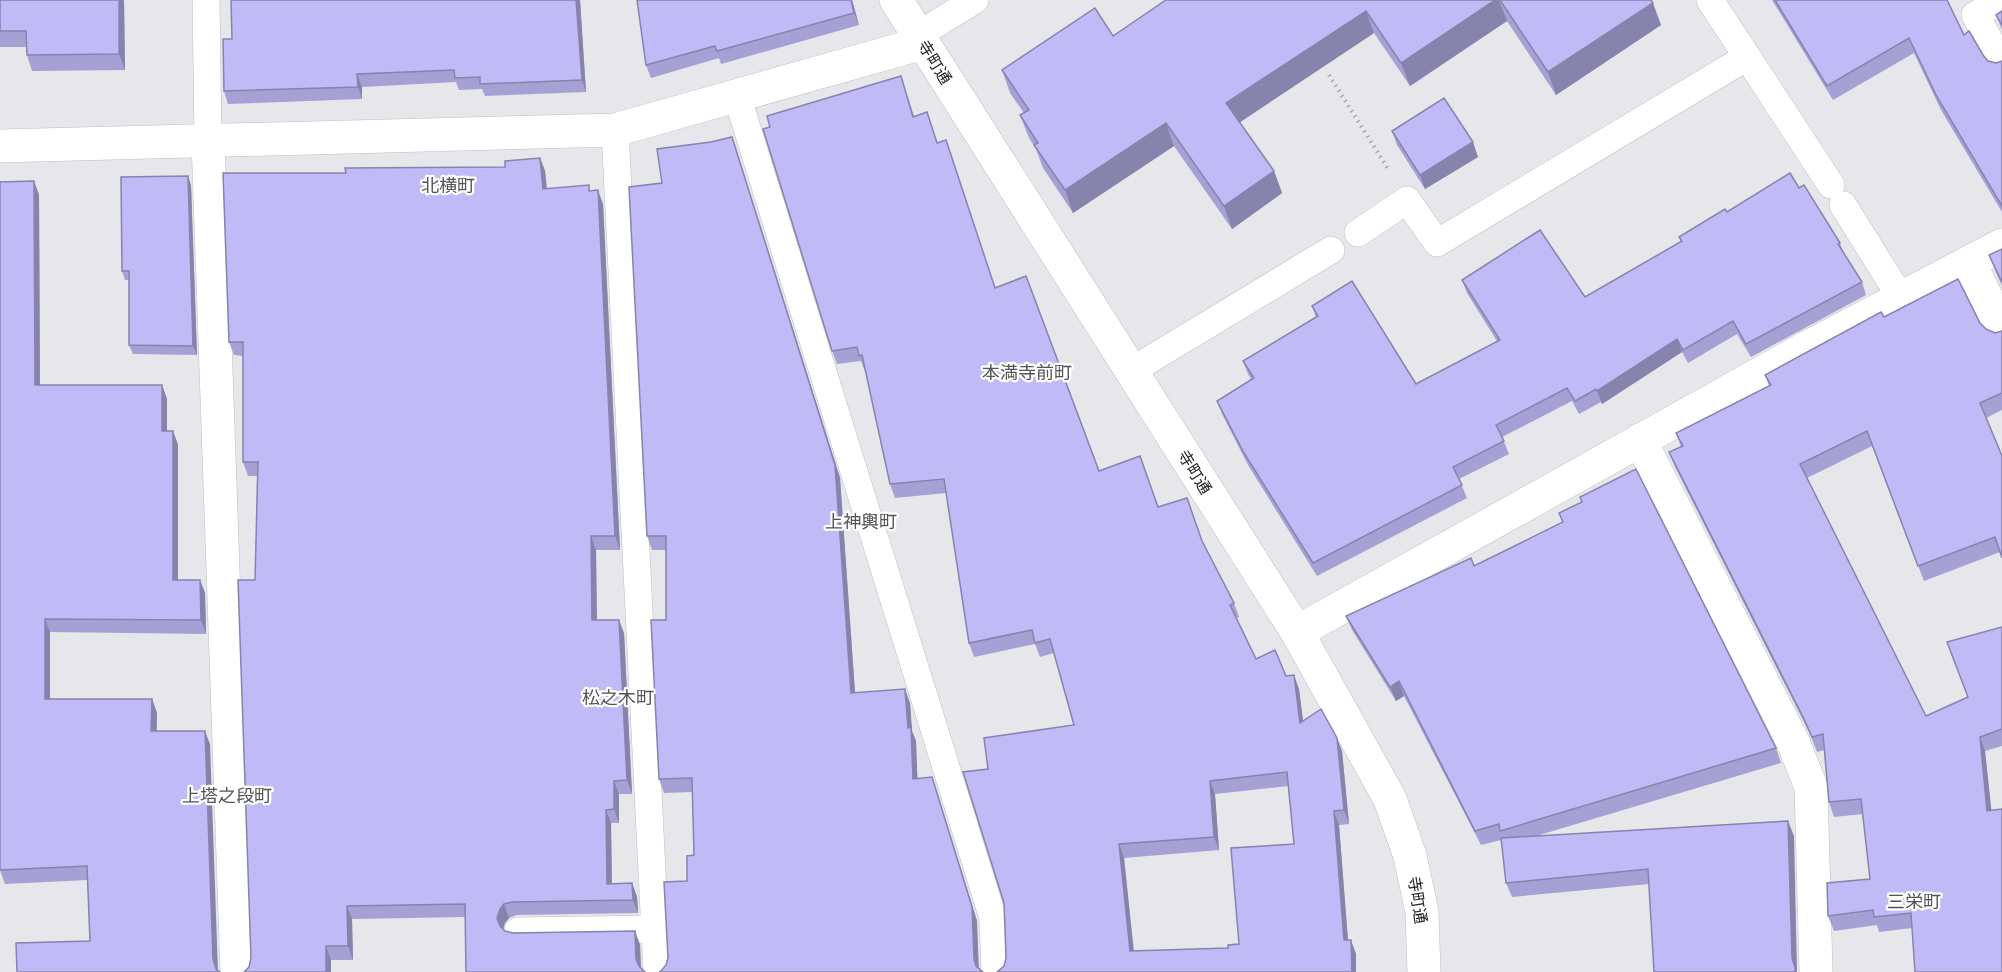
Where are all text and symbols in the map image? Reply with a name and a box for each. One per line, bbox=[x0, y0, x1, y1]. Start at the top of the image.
street label: 寺町通 bbox=[914, 36, 956, 88]
district label: 北横町 bbox=[421, 174, 475, 197]
district label: 本満寺前町 bbox=[982, 361, 1072, 384]
street label: 寺町通 bbox=[1174, 446, 1216, 498]
district label: 上神輿町 bbox=[825, 510, 897, 533]
district label: 松之木町 bbox=[582, 686, 654, 709]
district label: 上塔之段町 bbox=[182, 784, 272, 807]
street label: 寺町通 bbox=[1404, 875, 1432, 925]
district label: 三栄町 bbox=[1887, 890, 1941, 913]

